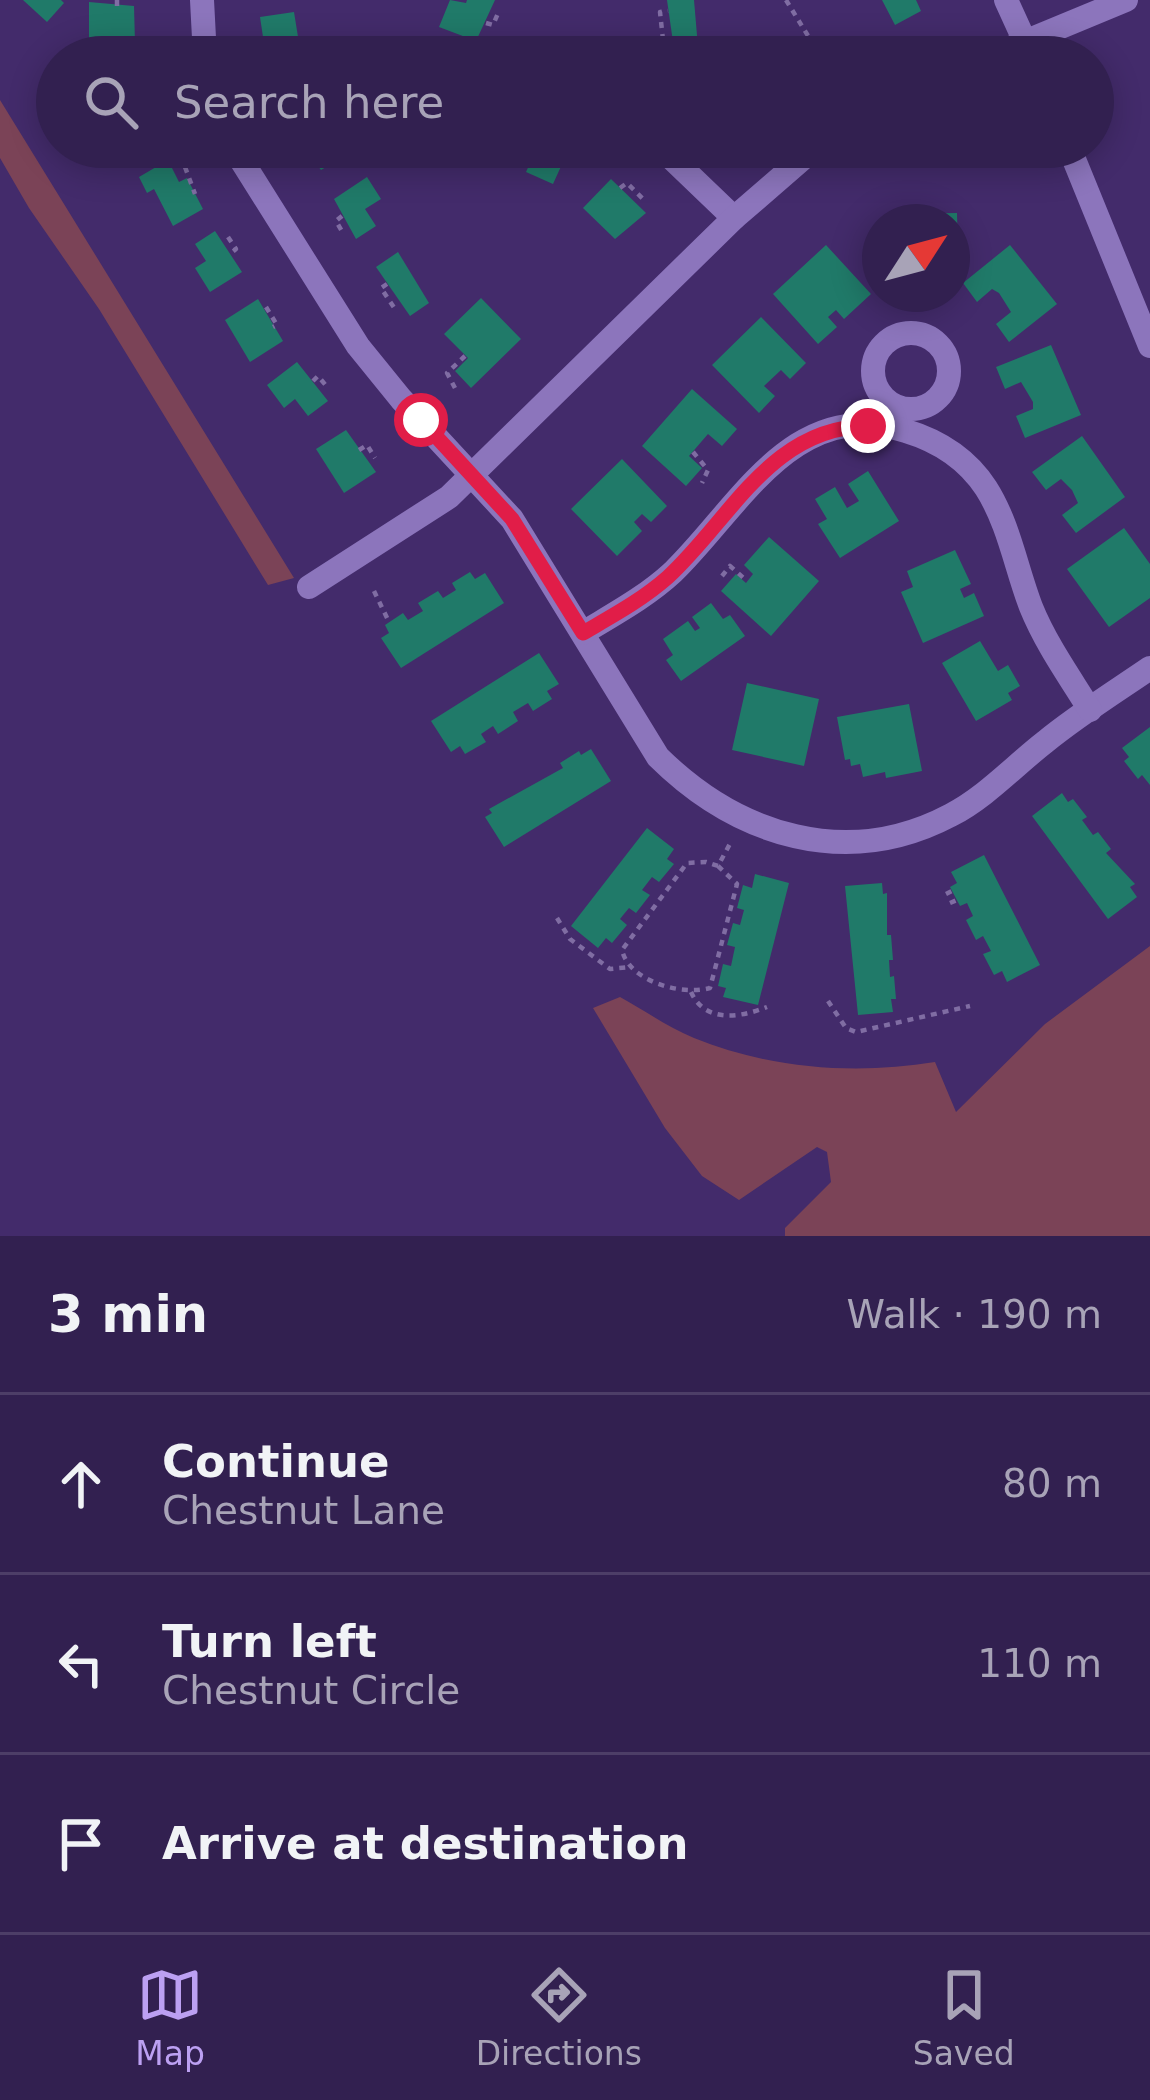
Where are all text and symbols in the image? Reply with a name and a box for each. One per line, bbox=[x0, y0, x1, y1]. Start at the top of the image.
search box bbox=[36, 36, 1114, 168]
icon: search bbox=[78, 69, 144, 135]
text: Search here bbox=[174, 76, 444, 129]
north arrow bbox=[862, 204, 970, 312]
route start bbox=[394, 393, 448, 447]
route end bbox=[841, 399, 895, 453]
text: 3 min bbox=[48, 1285, 208, 1344]
text: Walk · 190 m bbox=[847, 1292, 1102, 1337]
text: Continue bbox=[162, 1435, 390, 1488]
icon: ahead bbox=[48, 1451, 114, 1517]
text: 80 m bbox=[1002, 1461, 1102, 1506]
text: Chestnut Lane bbox=[162, 1488, 445, 1533]
text: Turn left bbox=[162, 1615, 377, 1668]
icon: left bbox=[48, 1631, 114, 1697]
text: 110 m bbox=[977, 1641, 1102, 1686]
text: Chestnut Circle bbox=[162, 1668, 460, 1713]
icon: arrive bbox=[48, 1811, 114, 1877]
text: Arrive at destination bbox=[162, 1817, 688, 1870]
tab: Map bbox=[135, 1962, 205, 2073]
tab: Directions bbox=[476, 1962, 642, 2073]
tab: Saved bbox=[913, 1962, 1015, 2073]

